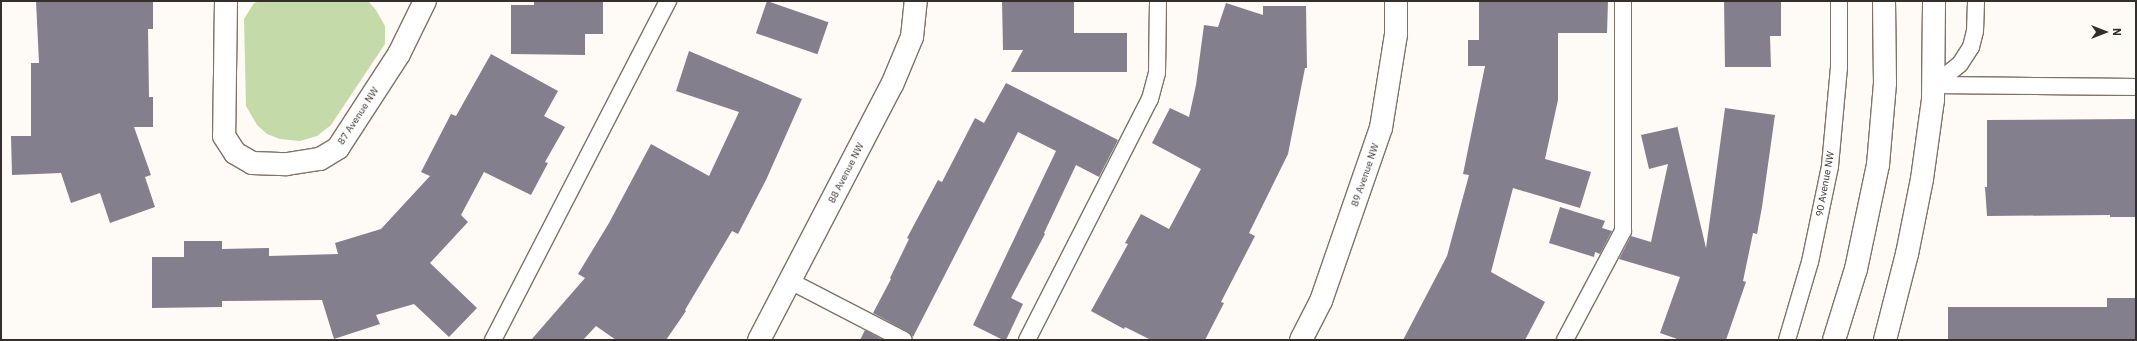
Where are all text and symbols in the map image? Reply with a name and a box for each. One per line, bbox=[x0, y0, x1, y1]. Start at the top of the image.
north arrow bbox=[2085, 12, 2125, 52]
text: N bbox=[2110, 28, 2124, 36]
street label: 87 Avenue NW bbox=[335, 85, 381, 147]
street label: 88 Avenue NW bbox=[826, 141, 866, 205]
street label: 89 Avenue NW bbox=[1349, 142, 1381, 208]
street label: 90 Avenue NW bbox=[1813, 150, 1837, 218]

